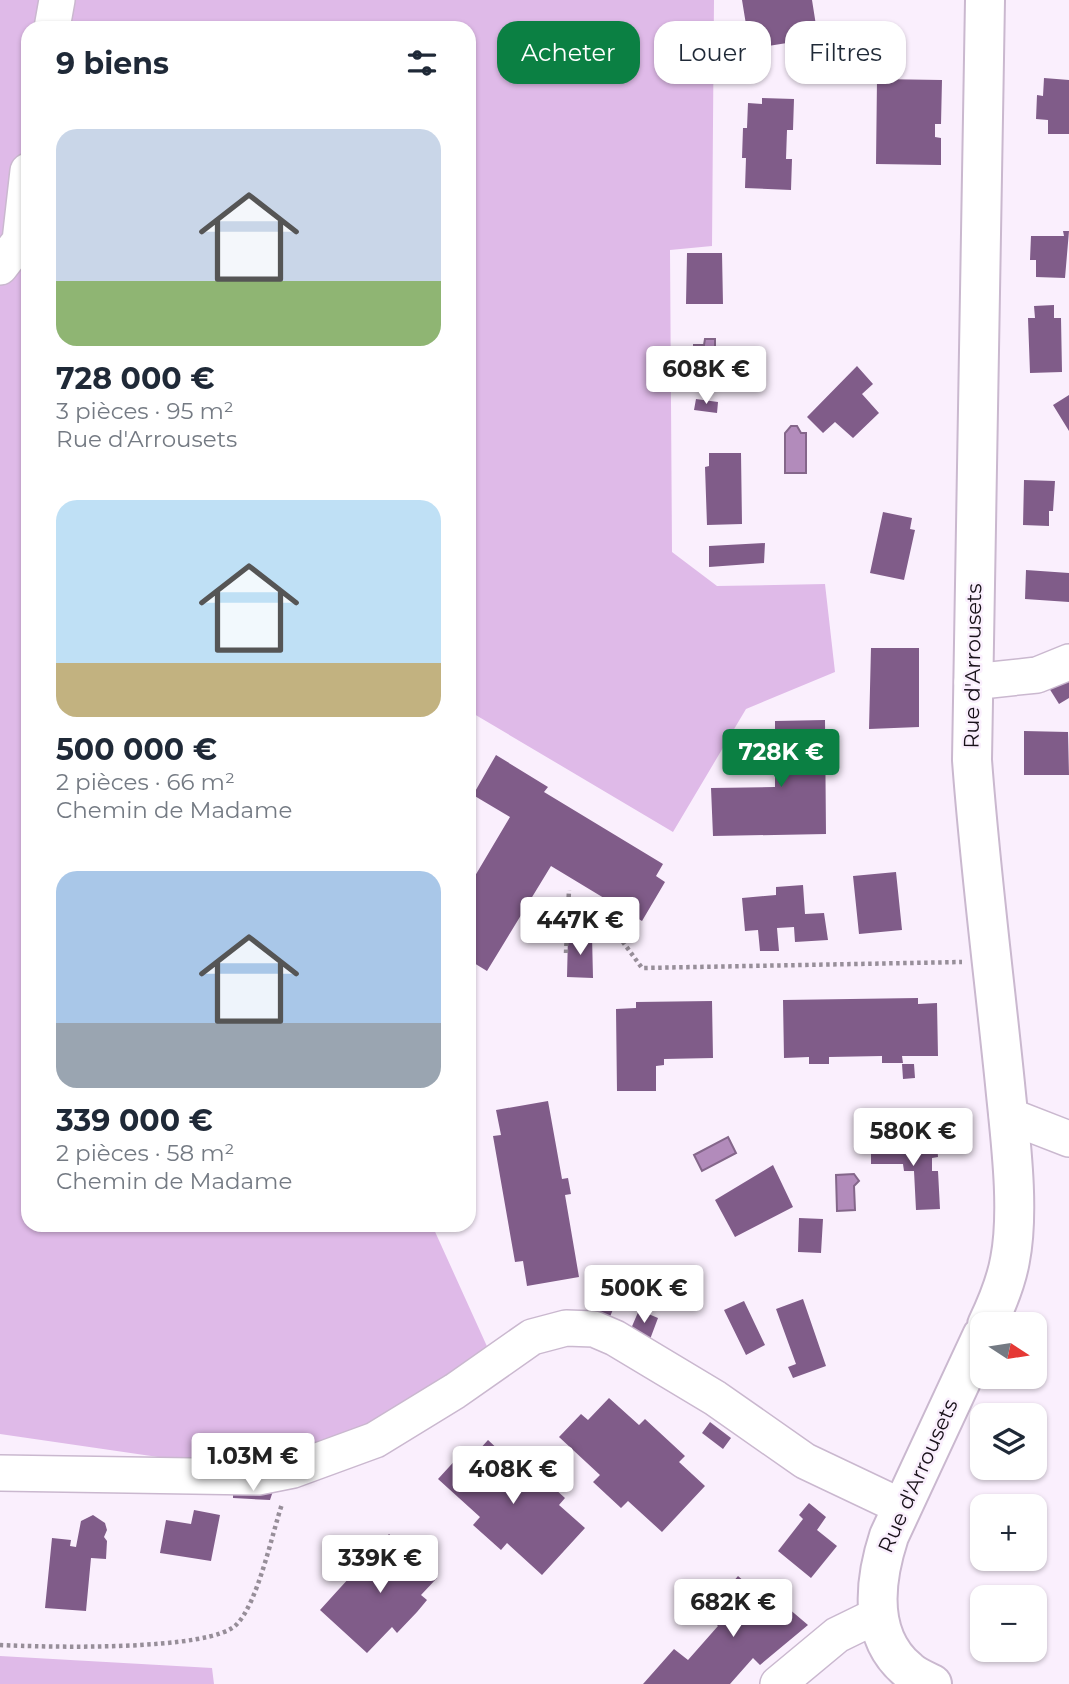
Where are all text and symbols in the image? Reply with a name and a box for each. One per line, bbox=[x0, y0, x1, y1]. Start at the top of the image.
chip: Acheter bbox=[497, 21, 640, 84]
chip: Louer bbox=[654, 21, 771, 84]
chip: Filtres bbox=[785, 21, 906, 84]
icon: filters bbox=[403, 44, 441, 82]
text: 9 biens bbox=[56, 45, 169, 82]
icon: home bbox=[186, 174, 312, 300]
pin: 608K € bbox=[649, 346, 763, 406]
text: 608K € bbox=[662, 355, 750, 383]
text: 728 000 € bbox=[56, 360, 215, 397]
text: 3 pièces · 95 m² bbox=[56, 397, 234, 425]
text: Rue d'Arrousets bbox=[56, 425, 237, 453]
icon: home bbox=[186, 545, 312, 671]
street label: Rue d'Arrousets bbox=[959, 583, 986, 749]
pin: 728K € bbox=[724, 730, 838, 789]
text: 500 000 € bbox=[56, 731, 217, 768]
text: 728K € bbox=[738, 738, 824, 766]
text: 2 pièces · 66 m² bbox=[56, 768, 235, 796]
text: Chemin de Madame bbox=[56, 796, 292, 824]
pin: 447K € bbox=[523, 898, 637, 957]
text: 447K € bbox=[536, 906, 624, 934]
icon: home bbox=[186, 916, 312, 1042]
text: 339 000 € bbox=[56, 1102, 213, 1139]
pin: 580K € bbox=[856, 1108, 970, 1168]
text: 580K € bbox=[870, 1117, 956, 1145]
text: 2 pièces · 58 m² bbox=[56, 1139, 234, 1167]
text: Chemin de Madame bbox=[56, 1167, 292, 1195]
pin: 500K € bbox=[587, 1266, 701, 1325]
text: 500K € bbox=[600, 1274, 688, 1302]
north arrow bbox=[970, 1312, 1046, 1390]
map controls bbox=[970, 1312, 1047, 1662]
street label: Rue d'Arrousets bbox=[872, 1395, 963, 1556]
button: layers bbox=[970, 1403, 1047, 1480]
pin: 1.03M € bbox=[188, 1434, 318, 1493]
text: 1.03M € bbox=[208, 1442, 298, 1470]
pin: 408K € bbox=[456, 1446, 570, 1506]
text: 408K € bbox=[469, 1455, 557, 1483]
button: + bbox=[970, 1494, 1047, 1571]
pin: 339K € bbox=[323, 1536, 437, 1595]
text: 339K € bbox=[338, 1544, 422, 1572]
pin: 682K € bbox=[676, 1580, 790, 1639]
button: − bbox=[970, 1585, 1047, 1662]
text: 682K € bbox=[690, 1588, 776, 1616]

